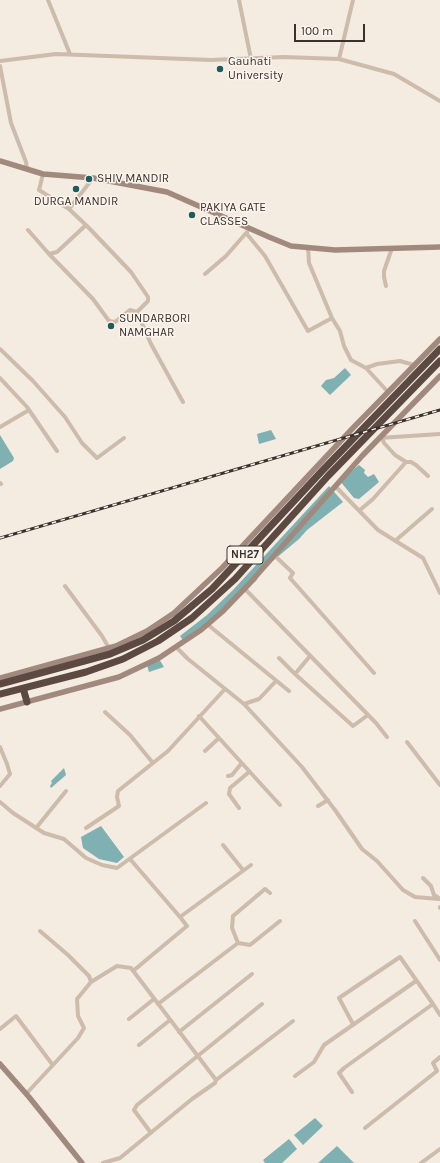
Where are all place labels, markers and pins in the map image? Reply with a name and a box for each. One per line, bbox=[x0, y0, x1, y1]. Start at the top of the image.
place label: Gauhati University bbox=[228, 55, 283, 83]
marker: Gauhati University bbox=[215, 64, 225, 74]
place label: SHIV MANDIR bbox=[97, 172, 169, 186]
marker: SHIV MANDIR bbox=[84, 174, 94, 184]
marker: DURGA MANDIR bbox=[71, 184, 81, 194]
place label: DURGA MANDIR bbox=[34, 195, 118, 209]
place label: PAKIYA GATE CLASSES bbox=[200, 201, 266, 229]
marker: PAKIYA GATE CLASSES bbox=[187, 210, 197, 220]
place label: SUNDARBORI NAMGHAR bbox=[119, 312, 190, 340]
marker: SUNDARBORI NAMGHAR bbox=[106, 321, 116, 331]

